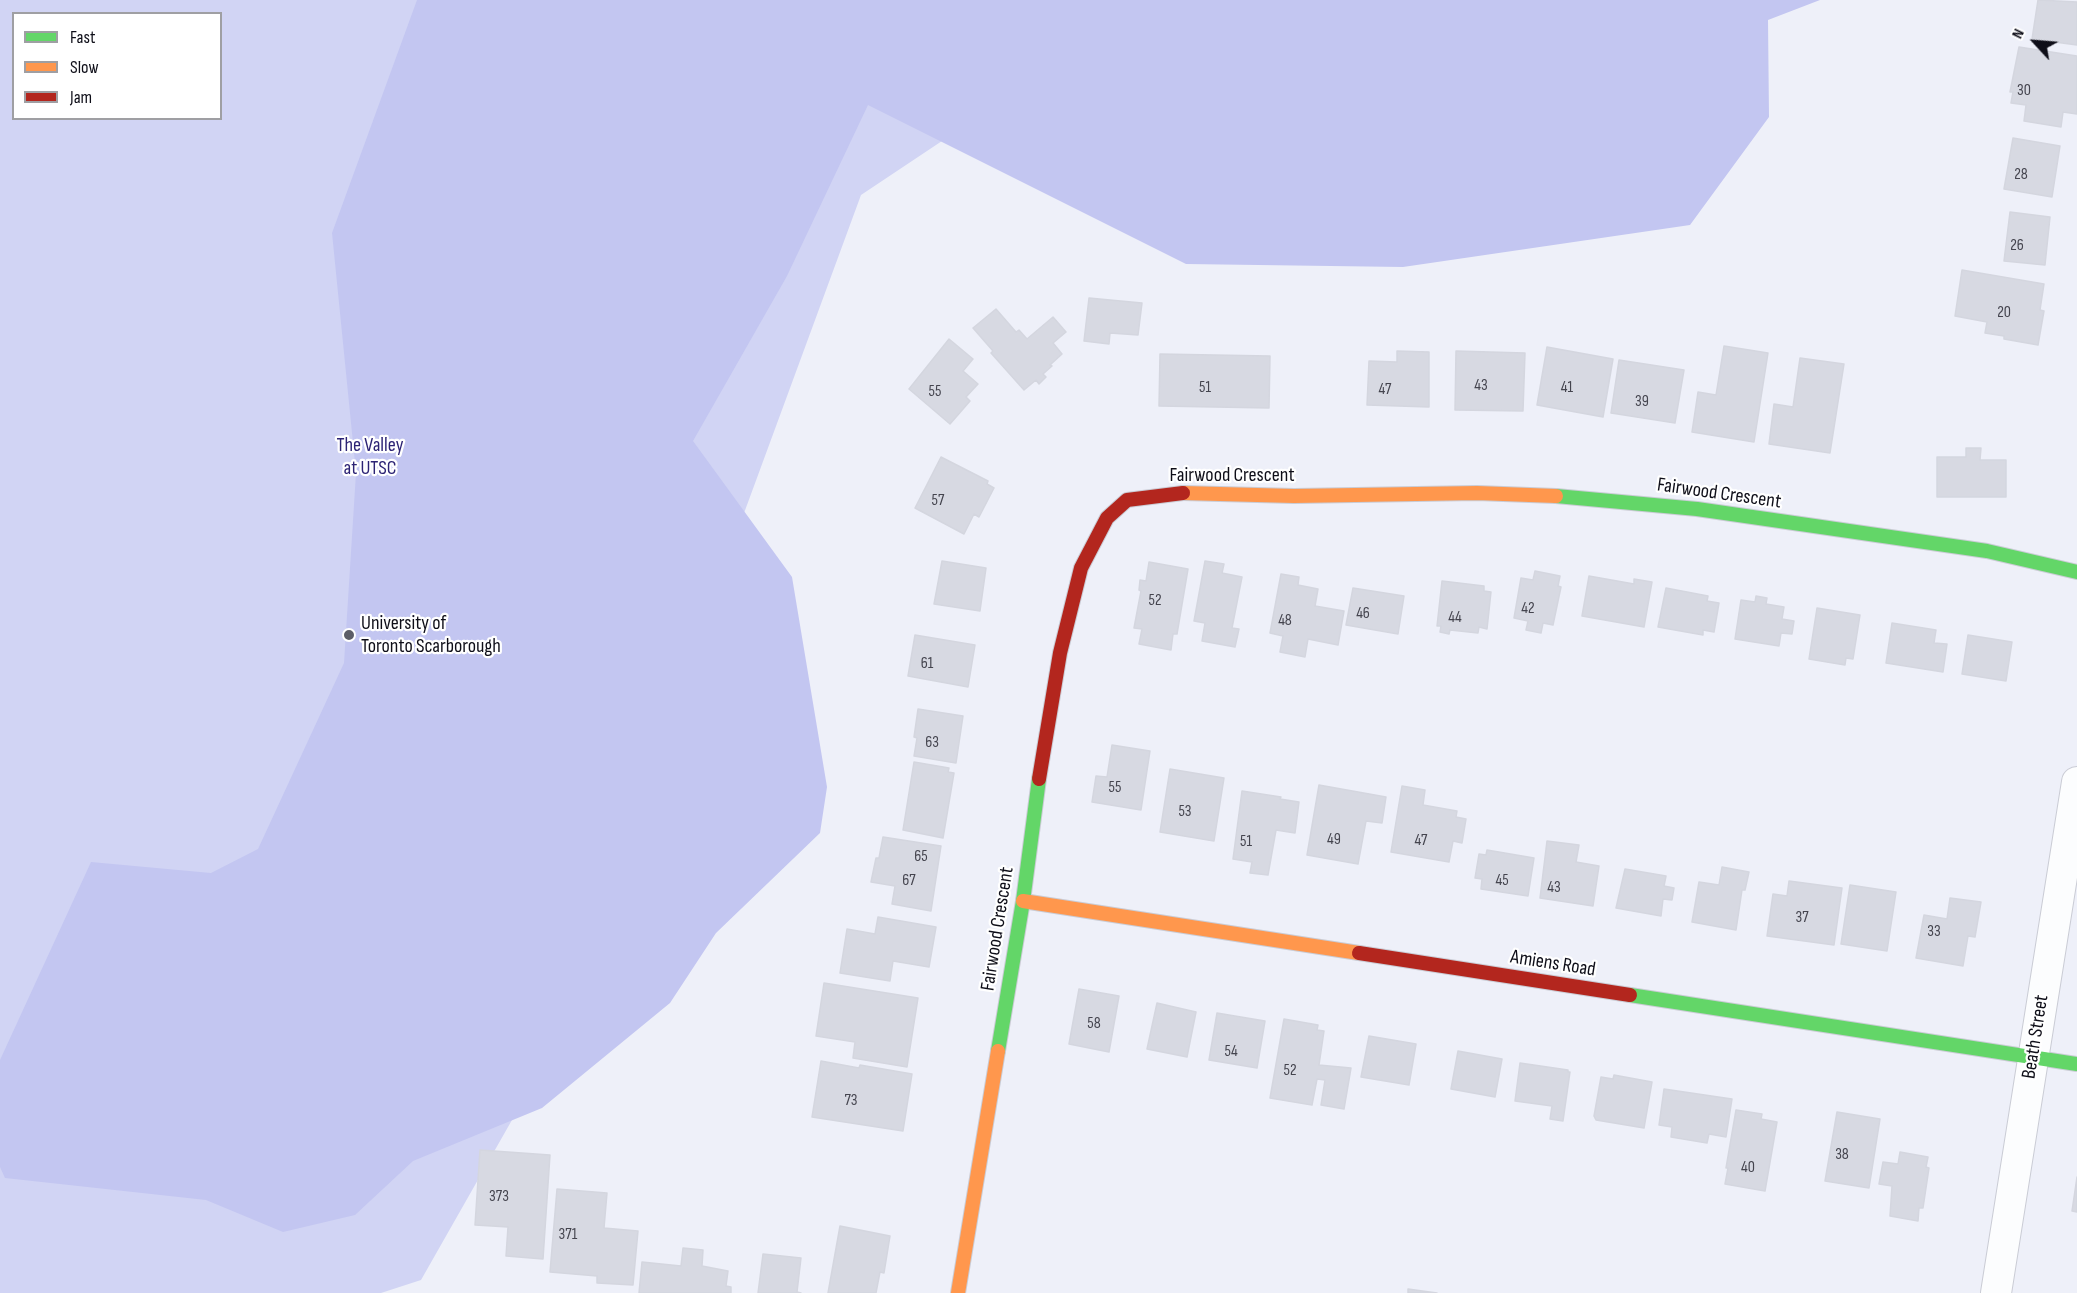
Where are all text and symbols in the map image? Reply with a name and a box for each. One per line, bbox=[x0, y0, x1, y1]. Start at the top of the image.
legend bbox=[12, 12, 222, 120]
north arrow bbox=[2005, 12, 2065, 72]
text: N bbox=[2008, 26, 2029, 42]
text: Fast bbox=[70, 27, 95, 48]
text: Slow bbox=[70, 57, 99, 78]
house number: 30 bbox=[2017, 81, 2031, 101]
text: Jam bbox=[70, 87, 92, 108]
house number: 28 bbox=[2014, 165, 2028, 185]
house number: 26 bbox=[2010, 236, 2024, 256]
house number: 20 bbox=[1997, 303, 2011, 323]
house number: 43 bbox=[1474, 376, 1488, 396]
house number: 51 bbox=[1199, 378, 1211, 398]
house number: 41 bbox=[1561, 378, 1573, 398]
house number: 47 bbox=[1379, 380, 1391, 400]
house number: 55 bbox=[929, 382, 941, 402]
house number: 39 bbox=[1635, 392, 1649, 412]
park label: The Valley at UTSC bbox=[337, 434, 403, 481]
street label: Fairwood Crescent bbox=[1170, 464, 1294, 488]
street label: Fairwood Crescent bbox=[1655, 473, 1783, 515]
house number: 57 bbox=[932, 491, 944, 511]
house number: 52 bbox=[1148, 591, 1162, 611]
house number: 42 bbox=[1521, 599, 1535, 619]
house number: 46 bbox=[1356, 604, 1370, 624]
house number: 44 bbox=[1448, 608, 1462, 628]
house number: 48 bbox=[1278, 611, 1292, 631]
place label: University of Toronto Scarborough bbox=[361, 612, 501, 659]
marker: University of Toronto Scarborough bbox=[342, 628, 356, 642]
house number: 61 bbox=[921, 654, 933, 674]
house number: 63 bbox=[925, 733, 939, 753]
house number: 55 bbox=[1109, 778, 1121, 798]
house number: 53 bbox=[1178, 802, 1192, 822]
house number: 49 bbox=[1327, 830, 1341, 850]
house number: 47 bbox=[1415, 831, 1427, 851]
house number: 51 bbox=[1240, 832, 1252, 852]
house number: 65 bbox=[914, 847, 928, 867]
street label: Fairwood Crescent bbox=[976, 865, 1020, 993]
house number: 67 bbox=[902, 871, 916, 891]
house number: 45 bbox=[1495, 871, 1509, 891]
house number: 43 bbox=[1547, 878, 1561, 898]
house number: 37 bbox=[1795, 908, 1809, 928]
house number: 33 bbox=[1927, 922, 1941, 942]
street label: Amiens Road bbox=[1509, 945, 1597, 983]
street label: Beath Street bbox=[2018, 993, 2054, 1081]
house number: 58 bbox=[1087, 1014, 1101, 1034]
house number: 54 bbox=[1224, 1042, 1238, 1062]
house number: 52 bbox=[1283, 1061, 1297, 1081]
house number: 73 bbox=[844, 1091, 858, 1111]
house number: 38 bbox=[1835, 1145, 1849, 1165]
house number: 40 bbox=[1741, 1158, 1755, 1178]
house number: 373 bbox=[489, 1187, 509, 1207]
house number: 371 bbox=[559, 1225, 577, 1245]

